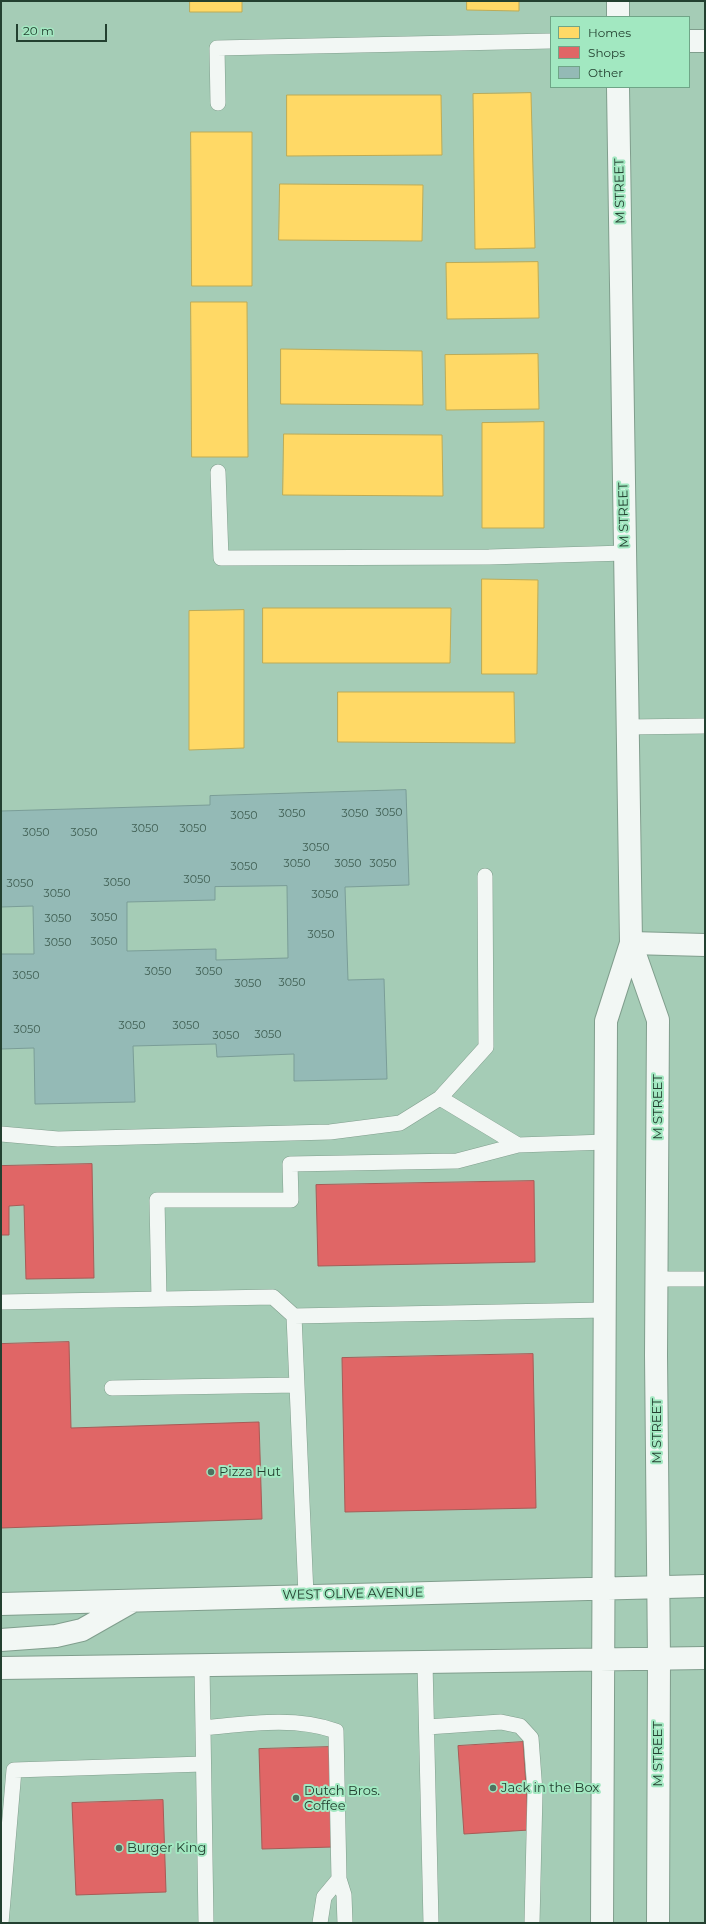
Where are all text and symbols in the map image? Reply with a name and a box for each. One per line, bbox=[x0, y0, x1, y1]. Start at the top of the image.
scale bar bbox=[18, 16, 109, 42]
legend bbox=[550, 16, 690, 88]
text: 20 m bbox=[23, 23, 54, 38]
text: Homes bbox=[588, 25, 631, 40]
text: Shops bbox=[588, 45, 625, 60]
text: Other bbox=[588, 65, 623, 80]
street label: M STREET bbox=[612, 158, 628, 224]
street label: M STREET bbox=[616, 482, 632, 548]
house number: 3050 bbox=[376, 806, 402, 820]
house number: 3050 bbox=[279, 807, 305, 821]
house number: 3050 bbox=[342, 807, 368, 821]
house number: 3050 bbox=[231, 809, 257, 823]
house number: 3050 bbox=[132, 822, 158, 836]
house number: 3050 bbox=[180, 822, 206, 836]
house number: 3050 bbox=[23, 826, 49, 840]
house number: 3050 bbox=[71, 826, 97, 840]
house number: 3050 bbox=[303, 841, 329, 855]
house number: 3050 bbox=[284, 857, 310, 871]
house number: 3050 bbox=[335, 857, 361, 871]
house number: 3050 bbox=[370, 857, 396, 871]
house number: 3050 bbox=[231, 860, 257, 874]
house number: 3050 bbox=[184, 873, 210, 887]
house number: 3050 bbox=[104, 876, 130, 890]
house number: 3050 bbox=[7, 877, 33, 891]
house number: 3050 bbox=[44, 887, 70, 901]
house number: 3050 bbox=[312, 888, 338, 902]
house number: 3050 bbox=[91, 911, 117, 925]
house number: 3050 bbox=[45, 912, 71, 926]
house number: 3050 bbox=[308, 928, 334, 942]
house number: 3050 bbox=[91, 935, 117, 949]
house number: 3050 bbox=[45, 936, 71, 950]
house number: 3050 bbox=[145, 965, 171, 979]
house number: 3050 bbox=[196, 965, 222, 979]
house number: 3050 bbox=[13, 969, 39, 983]
house number: 3050 bbox=[279, 976, 305, 990]
house number: 3050 bbox=[235, 977, 261, 991]
house number: 3050 bbox=[119, 1019, 145, 1033]
house number: 3050 bbox=[173, 1019, 199, 1033]
house number: 3050 bbox=[14, 1023, 40, 1037]
house number: 3050 bbox=[255, 1028, 281, 1042]
house number: 3050 bbox=[213, 1029, 239, 1043]
street label: M STREET bbox=[650, 1074, 666, 1140]
street label: M STREET bbox=[649, 1398, 665, 1464]
place label: Pizza Hut bbox=[219, 1464, 281, 1480]
marker: Pizza Hut bbox=[206, 1467, 216, 1477]
street label: WEST OLIVE AVENUE bbox=[282, 1585, 424, 1603]
street label: M STREET bbox=[650, 1721, 666, 1787]
place label: Jack in the Box bbox=[501, 1780, 599, 1796]
place label: Dutch Bros. Coffee bbox=[304, 1783, 380, 1814]
marker: Jack in the Box bbox=[488, 1783, 498, 1793]
marker: Dutch Bros. Coffee bbox=[291, 1793, 301, 1803]
place label: Burger King bbox=[127, 1840, 206, 1856]
marker: Burger King bbox=[114, 1843, 124, 1853]

